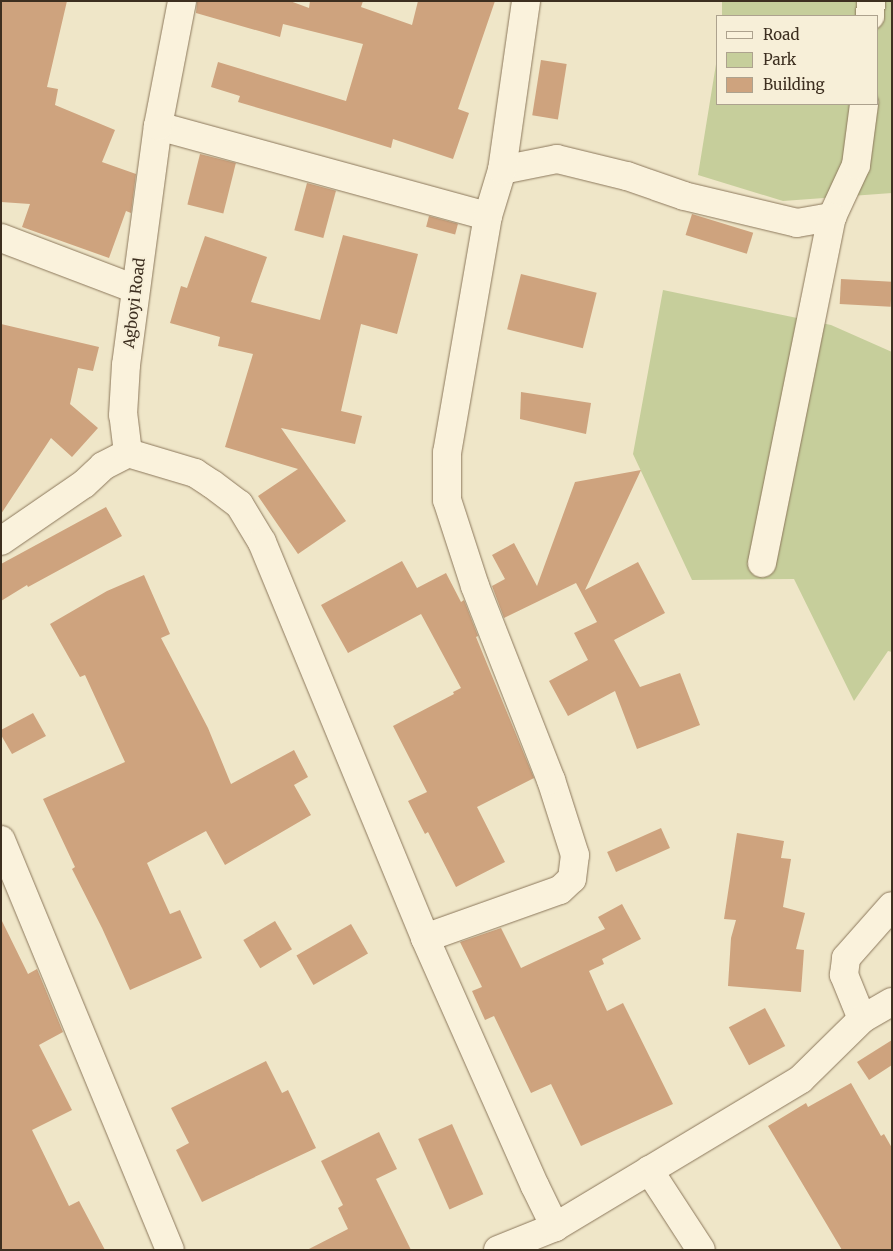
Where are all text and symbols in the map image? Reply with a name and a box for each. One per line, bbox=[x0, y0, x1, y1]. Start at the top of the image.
legend bbox=[716, 15, 878, 105]
text: Road bbox=[763, 25, 799, 44]
text: Park bbox=[763, 50, 796, 69]
text: Building bbox=[763, 75, 825, 94]
street label: Agboyi Road bbox=[120, 257, 148, 349]

